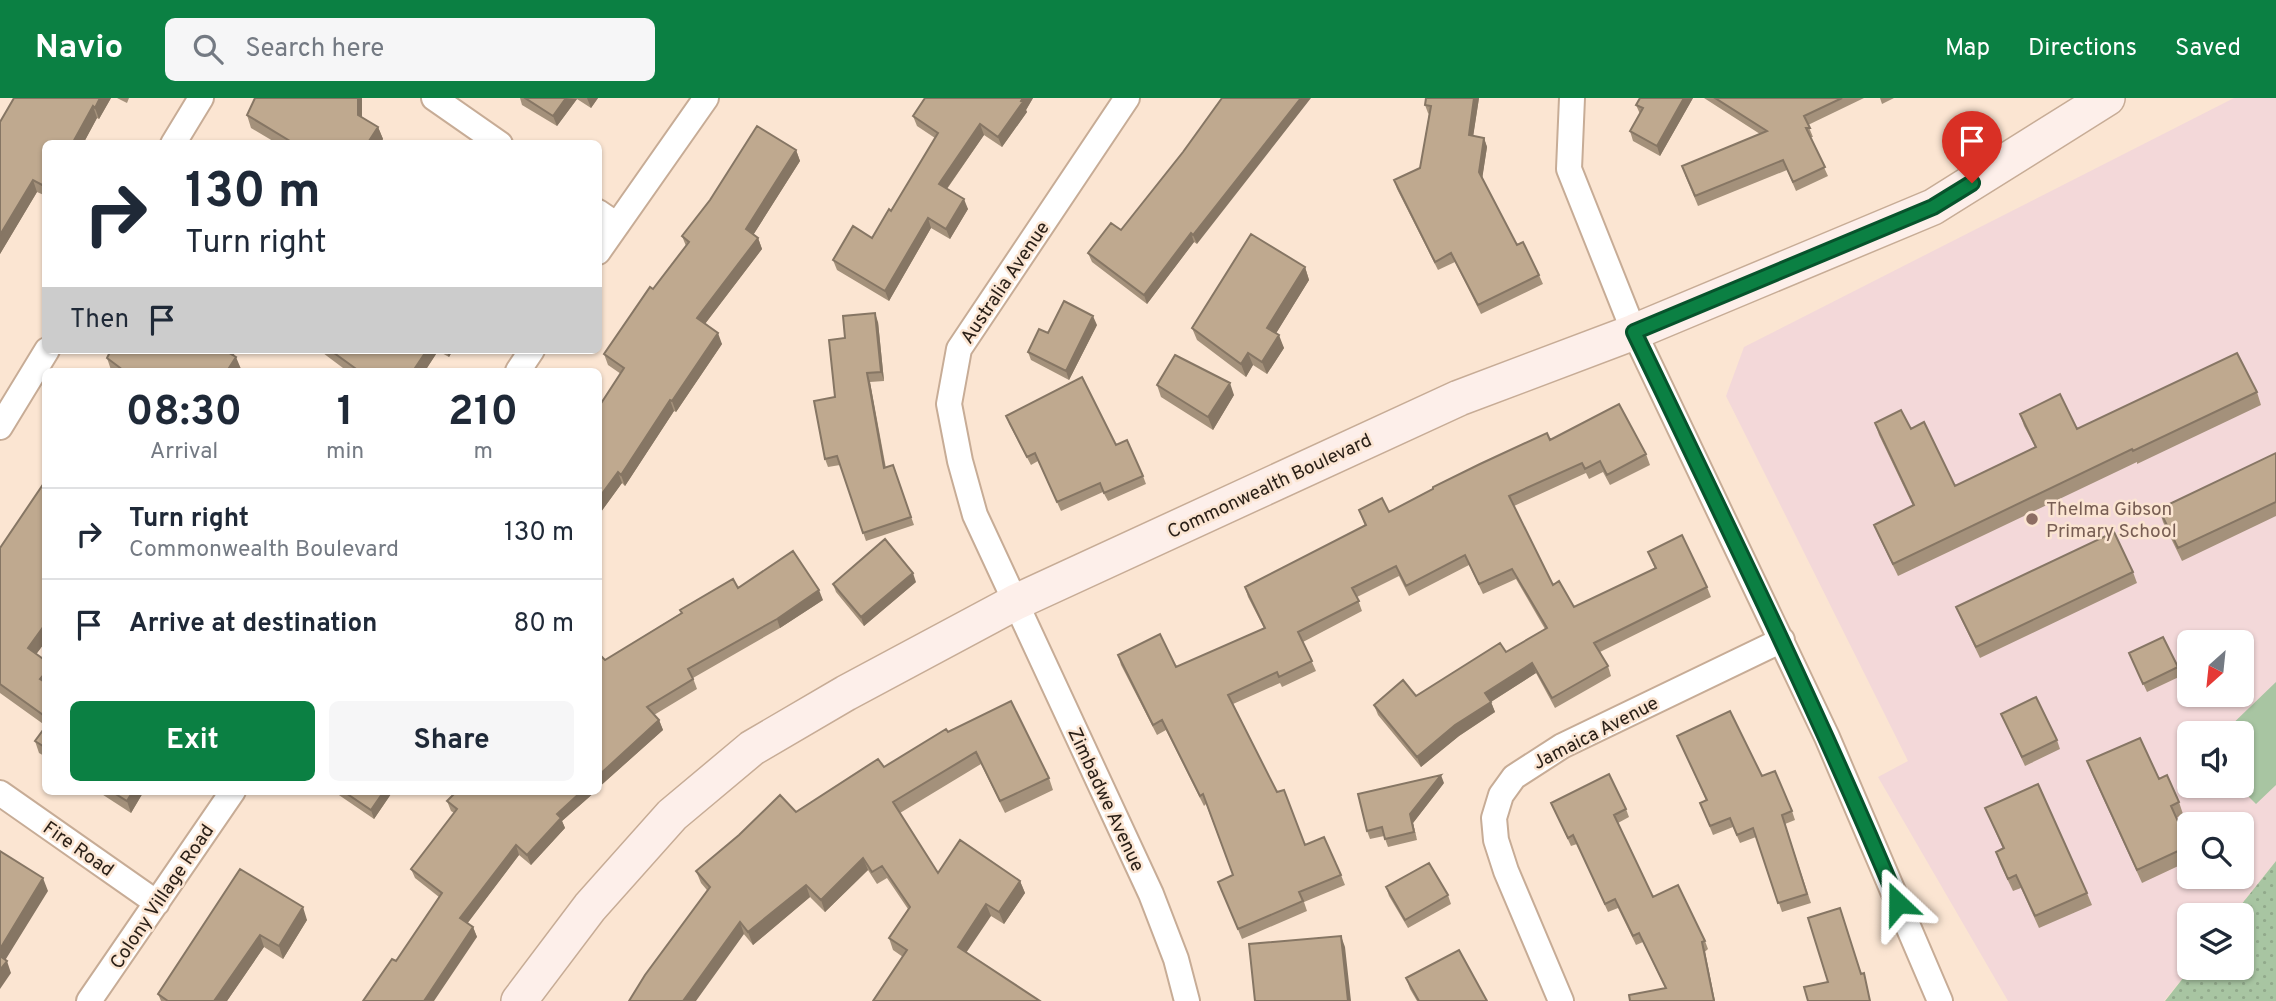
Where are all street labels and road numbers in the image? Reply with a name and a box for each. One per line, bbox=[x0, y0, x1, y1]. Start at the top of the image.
street label: Australia Avenue bbox=[956, 217, 1055, 349]
street label: Commonwealth Boulevard bbox=[1164, 429, 1376, 545]
street label: Jamaica Avenue bbox=[1529, 692, 1663, 776]
street label: Zimbadwe Avenue bbox=[1061, 724, 1149, 876]
street label: Fire Road bbox=[38, 817, 118, 883]
street label: Colony Village Road bbox=[105, 820, 220, 974]

